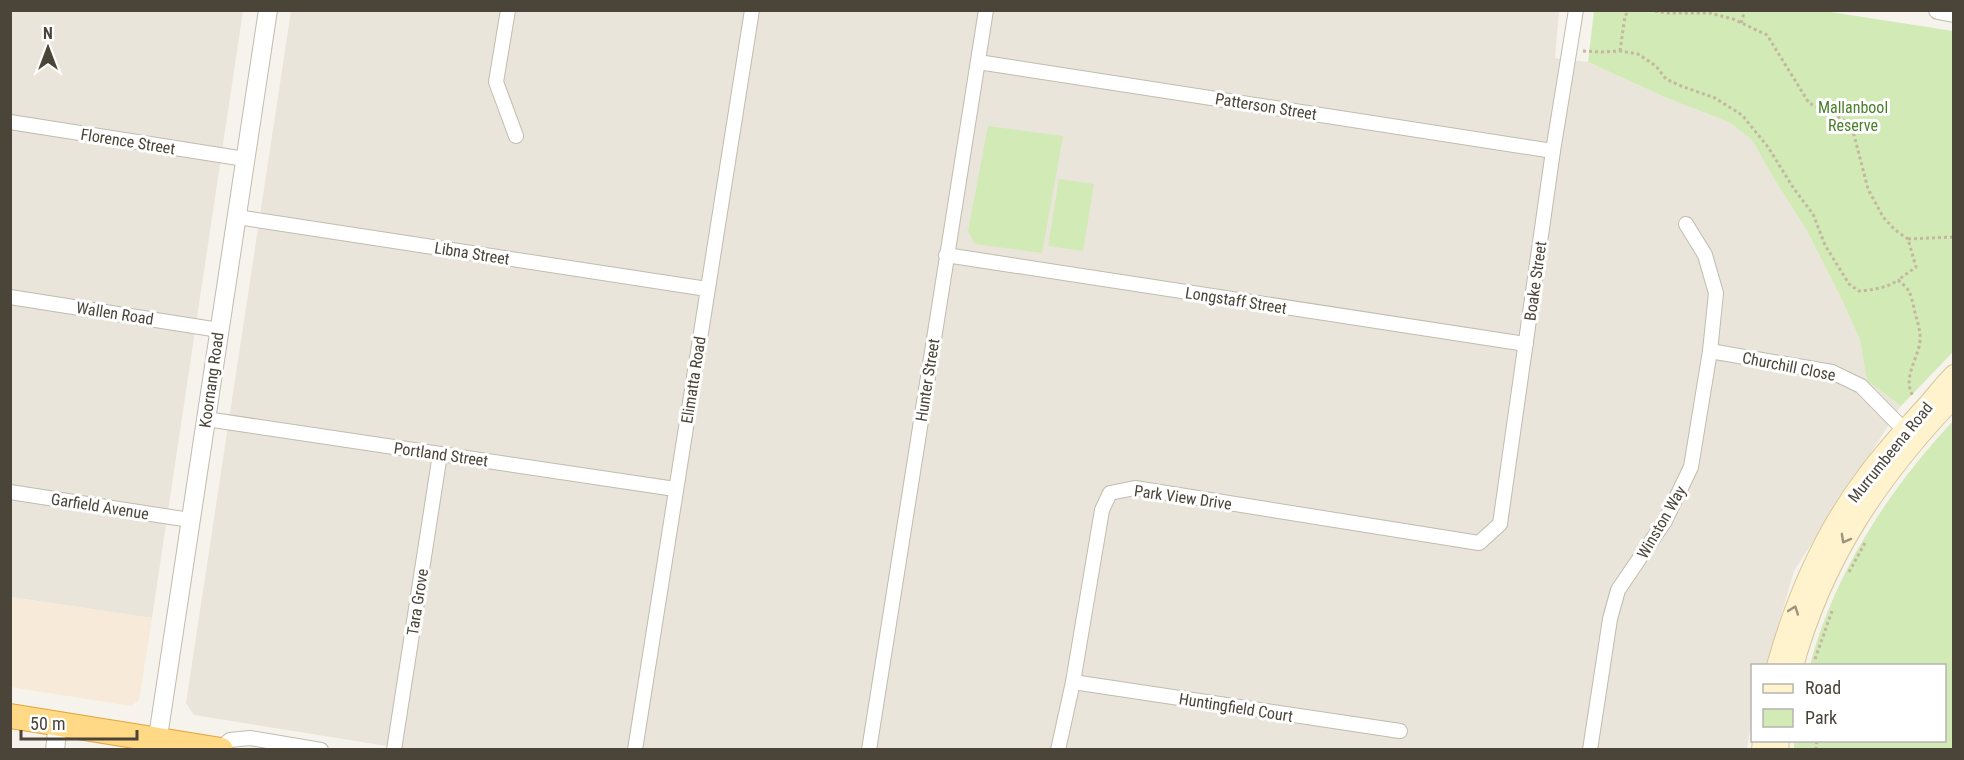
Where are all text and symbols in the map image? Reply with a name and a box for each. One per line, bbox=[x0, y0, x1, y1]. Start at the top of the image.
north arrow bbox=[18, 18, 78, 78]
text: N bbox=[43, 24, 53, 43]
street label: Patterson Street bbox=[1214, 89, 1318, 124]
park label: Mallanbool Reserve bbox=[1818, 98, 1888, 135]
street label: Florence Street bbox=[79, 125, 177, 158]
street label: Libna Street bbox=[433, 238, 511, 269]
street label: Boake Street bbox=[1521, 240, 1551, 322]
street label: Longstaff Street bbox=[1184, 283, 1288, 318]
street label: Wallen Road bbox=[75, 298, 155, 329]
street label: Koornang Road bbox=[195, 331, 228, 429]
street label: Elimatta Road bbox=[677, 335, 710, 425]
street label: Hunter Street bbox=[912, 337, 943, 423]
street label: Churchill Close bbox=[1741, 348, 1837, 385]
street label: Murrumbeena Road bbox=[1844, 398, 1937, 506]
street label: Portland Street bbox=[393, 438, 490, 471]
street label: Park View Drive bbox=[1133, 481, 1233, 514]
street label: Winston Way bbox=[1633, 482, 1690, 562]
street label: Garfield Avenue bbox=[50, 489, 150, 524]
one-way arrow bbox=[1841, 533, 1852, 543]
street label: Tara Grove bbox=[403, 567, 432, 637]
one-way arrow bbox=[1787, 605, 1800, 616]
legend bbox=[1751, 664, 1946, 742]
text: Road bbox=[1805, 677, 1841, 698]
street label: Huntingfield Court bbox=[1178, 689, 1294, 726]
scale bar bbox=[21, 703, 136, 741]
text: Park bbox=[1805, 707, 1837, 728]
text: 50 m bbox=[30, 713, 65, 734]

